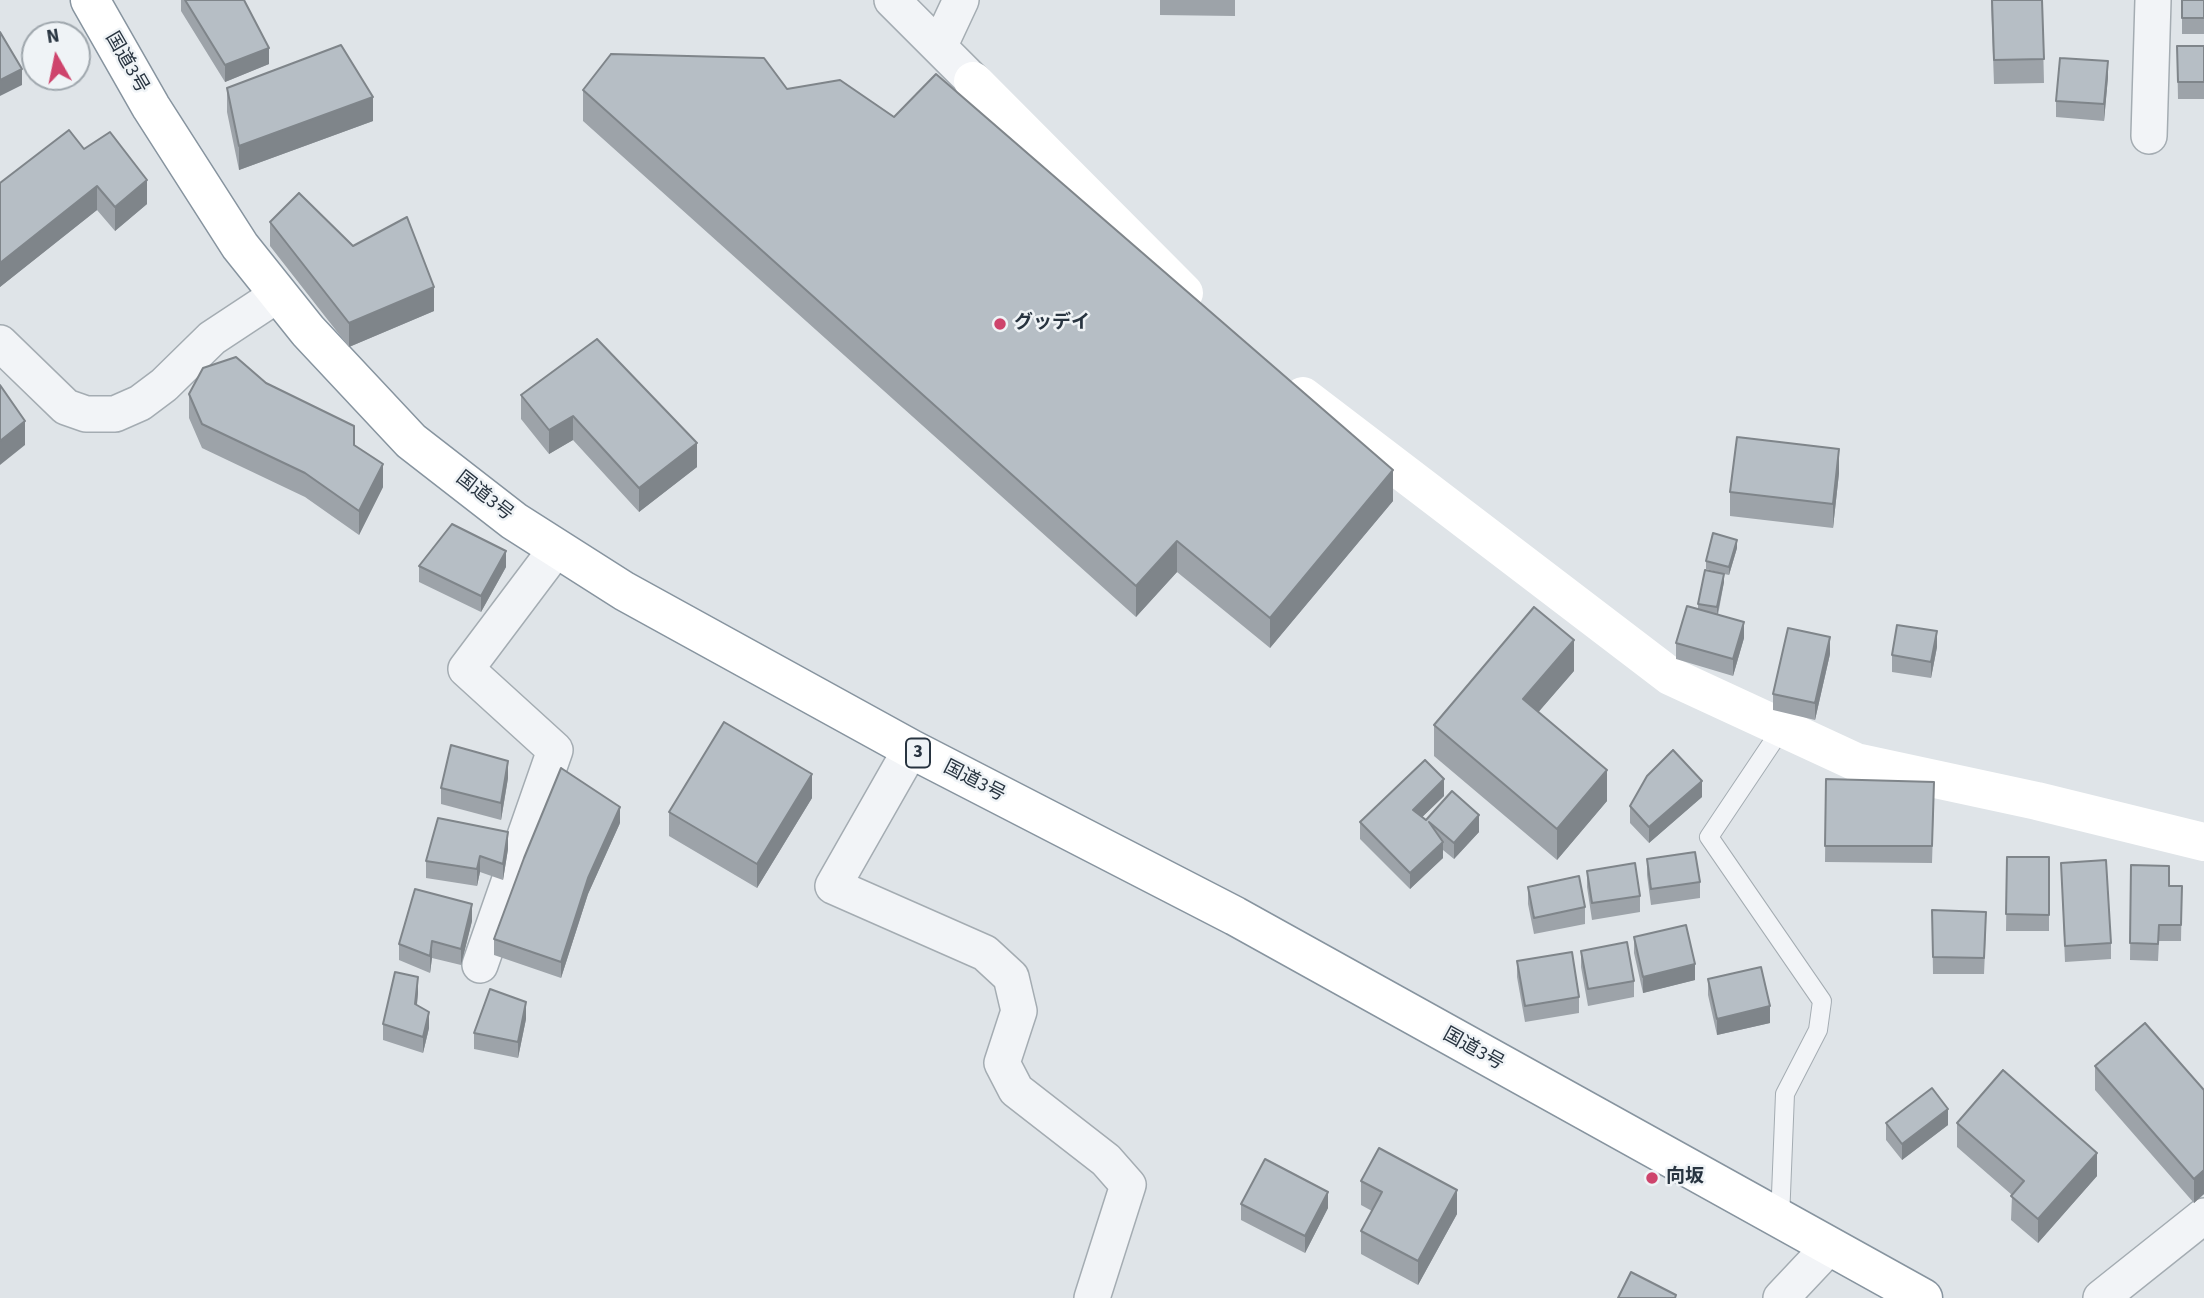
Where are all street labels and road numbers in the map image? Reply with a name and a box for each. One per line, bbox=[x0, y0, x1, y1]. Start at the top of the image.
street label: 国道3号 bbox=[100, 29, 152, 97]
street label: 国道3号 bbox=[451, 468, 517, 526]
road number: 3 bbox=[906, 738, 930, 768]
street label: 国道3号 bbox=[939, 757, 1009, 807]
street label: 国道3号 bbox=[1438, 1024, 1508, 1076]

